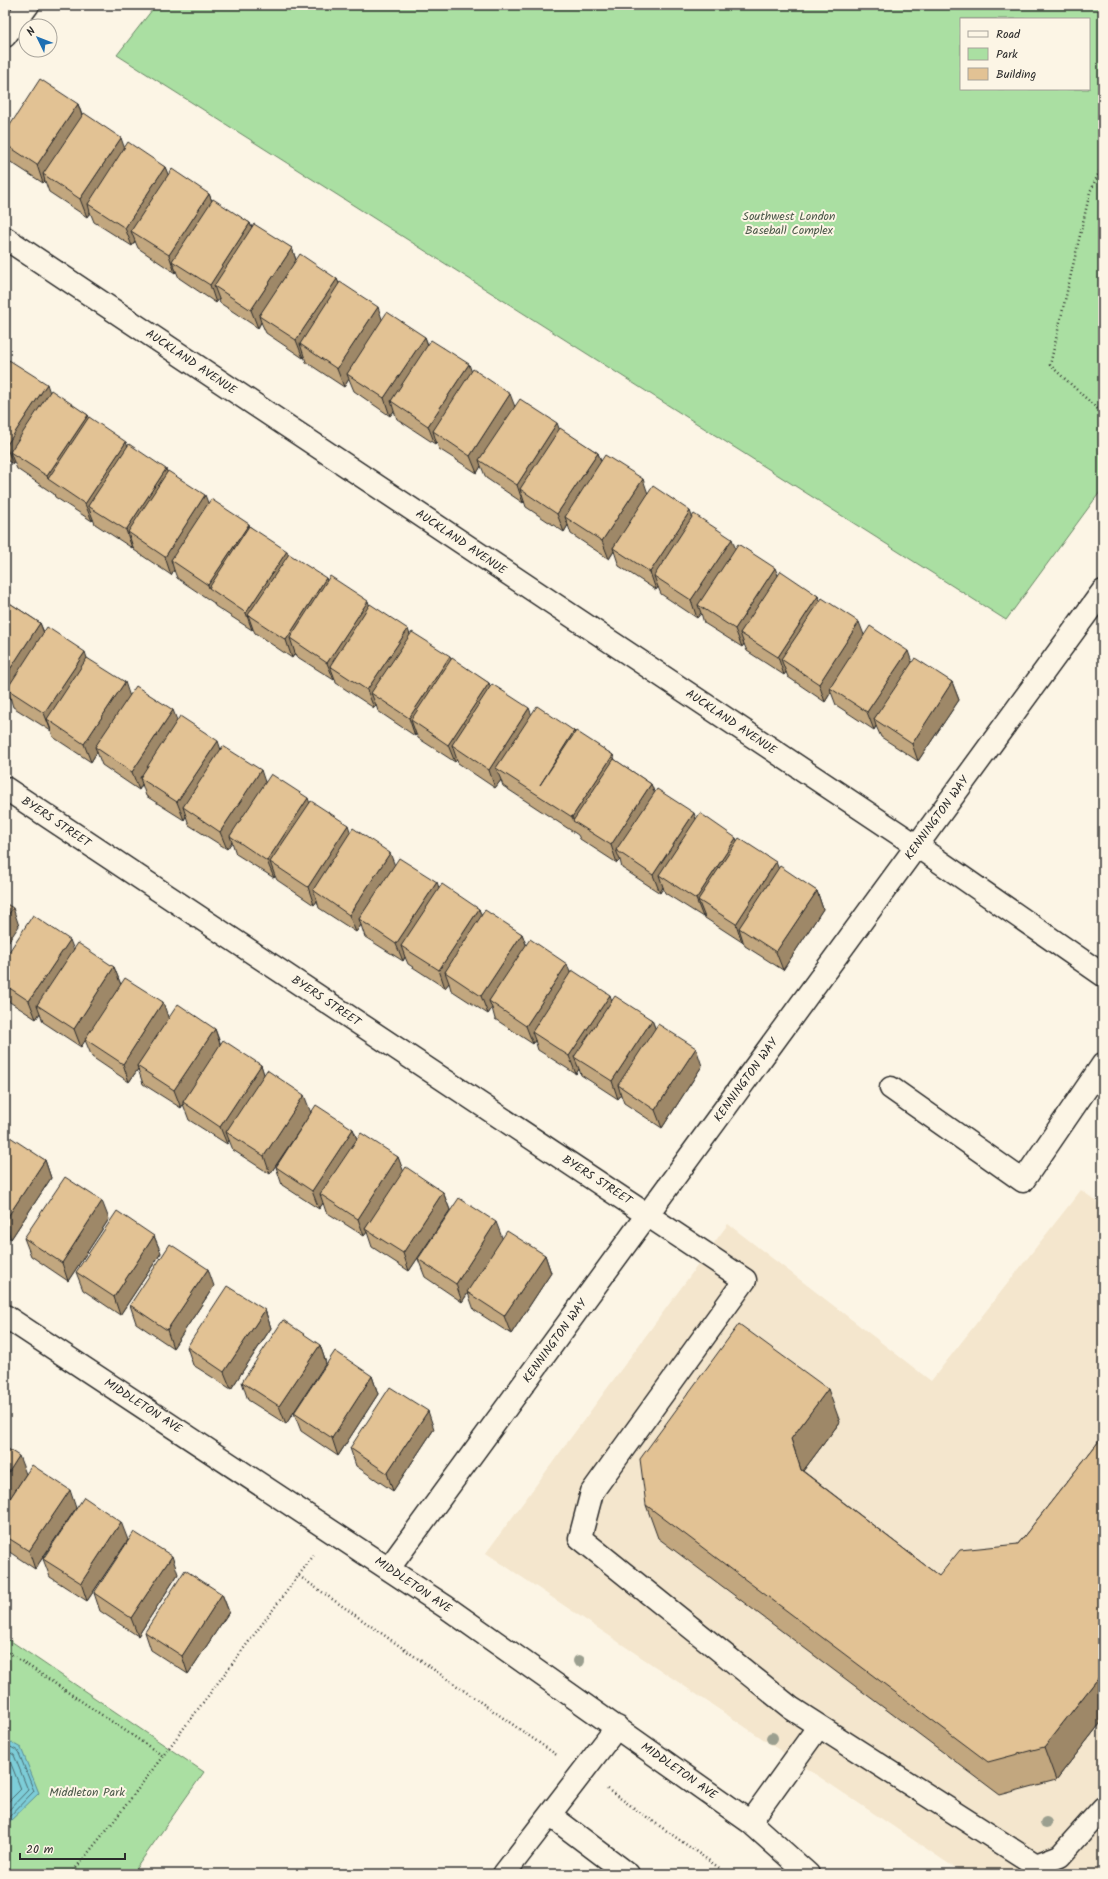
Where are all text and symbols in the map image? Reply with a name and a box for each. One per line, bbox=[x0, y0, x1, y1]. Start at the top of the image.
north arrow bbox=[18, 18, 58, 58]
legend bbox=[960, 18, 1090, 90]
text: N bbox=[22, 23, 40, 41]
text: Road bbox=[996, 25, 1021, 44]
text: Park bbox=[996, 45, 1018, 64]
text: Building bbox=[996, 65, 1036, 84]
park label: Southwest London Baseball Complex bbox=[743, 207, 835, 240]
street label: AUCKLAND AVENUE bbox=[142, 324, 241, 400]
street label: AUCKLAND AVENUE bbox=[412, 504, 511, 580]
street label: AUCKLAND AVENUE bbox=[682, 684, 781, 760]
street label: KENNINGTON WAY bbox=[900, 771, 975, 864]
street label: BYERS STREET bbox=[18, 792, 96, 853]
street label: BYERS STREET bbox=[288, 971, 366, 1032]
street label: KENNINGTON WAY bbox=[709, 1033, 784, 1126]
street label: BYERS STREET bbox=[558, 1150, 637, 1211]
street label: KENNINGTON WAY bbox=[518, 1294, 593, 1387]
street label: MIDDLETON AVE bbox=[100, 1374, 187, 1439]
street label: MIDDLETON AVE bbox=[371, 1552, 456, 1618]
street label: MIDDLETON AVE bbox=[637, 1738, 722, 1805]
park label: Middleton Park bbox=[49, 1783, 125, 1802]
scale bar bbox=[20, 1835, 125, 1861]
text: 20 m bbox=[26, 1840, 54, 1859]

